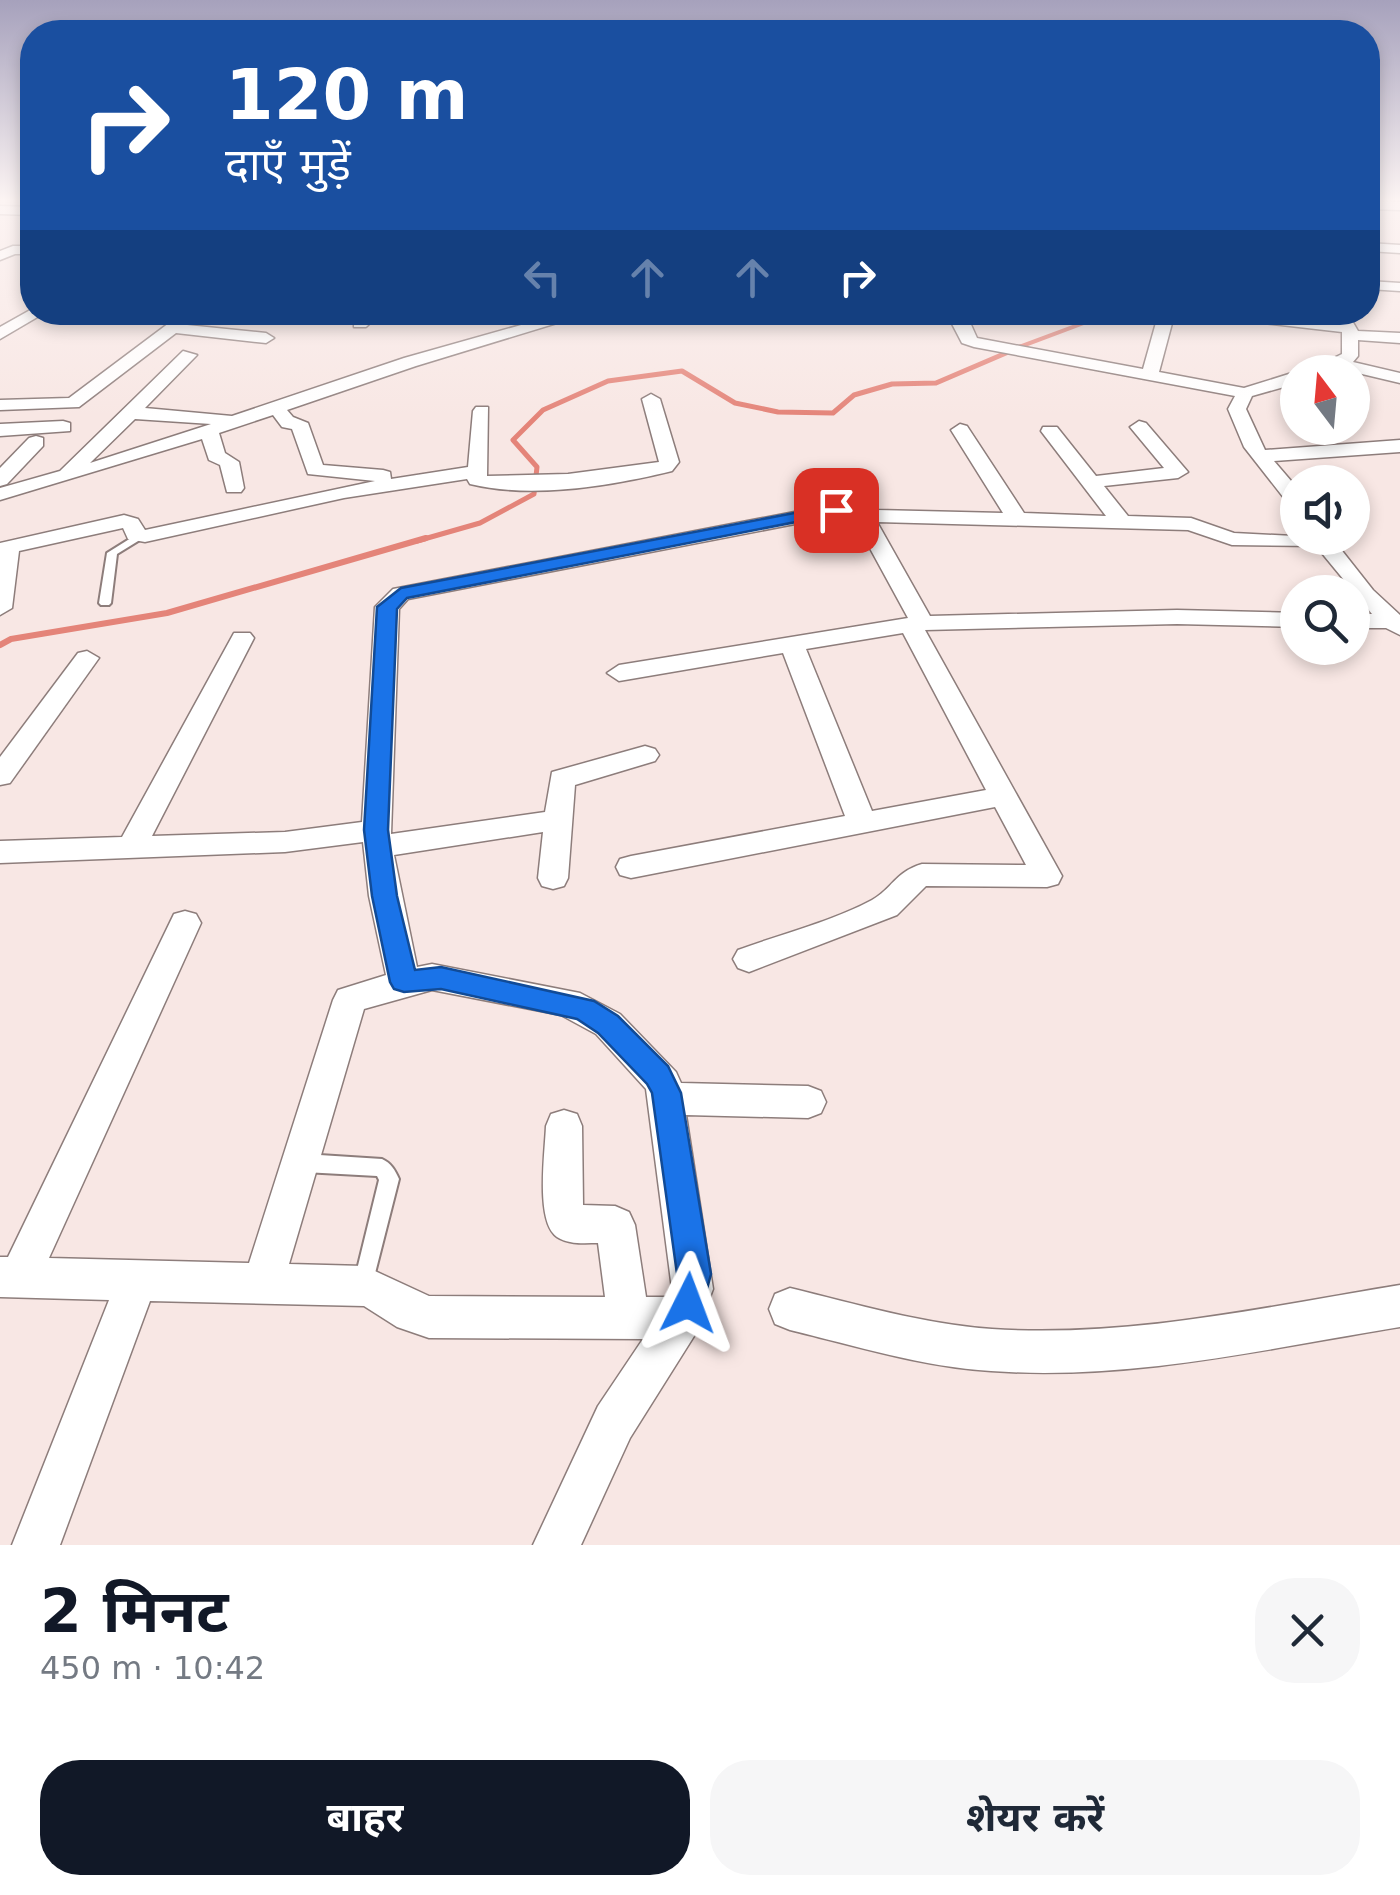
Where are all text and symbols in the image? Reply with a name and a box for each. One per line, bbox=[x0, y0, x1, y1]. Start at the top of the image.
text: 120 m bbox=[225, 54, 468, 136]
icon: right bbox=[60, 60, 190, 190]
text: दाएँ मुड़ें bbox=[225, 138, 351, 191]
icon: left bbox=[515, 250, 570, 305]
icon: ahead bbox=[620, 250, 675, 305]
icon: ahead bbox=[725, 250, 780, 305]
icon: right bbox=[830, 250, 885, 305]
north arrow bbox=[1280, 355, 1370, 445]
map controls bbox=[1280, 355, 1370, 665]
button: sound bbox=[1280, 465, 1370, 555]
pin bbox=[794, 468, 879, 553]
icon: arrive bbox=[809, 483, 864, 538]
button: search bbox=[1280, 575, 1370, 665]
position arrow bbox=[636, 1251, 740, 1355]
text: 2 मिनट bbox=[40, 1576, 229, 1646]
button: close bbox=[1255, 1578, 1360, 1683]
text: 450 m · 10:42 bbox=[40, 1649, 265, 1687]
button: बाहर bbox=[40, 1760, 690, 1875]
button: शेयर करें bbox=[710, 1760, 1360, 1875]

